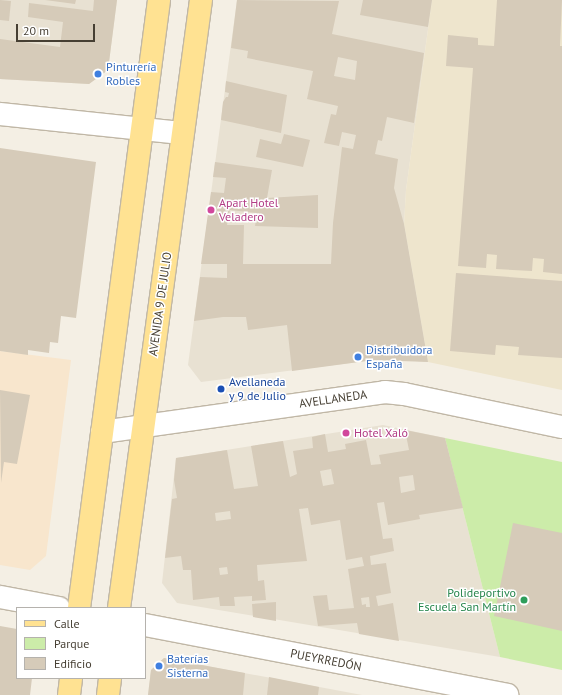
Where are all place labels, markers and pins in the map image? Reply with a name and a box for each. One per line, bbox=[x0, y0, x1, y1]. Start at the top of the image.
place label: Pinturería Robles bbox=[106, 60, 156, 88]
marker: Pinturería Robles bbox=[93, 69, 103, 79]
place label: Apart Hotel Veladero bbox=[219, 196, 278, 224]
marker: Apart Hotel Veladero bbox=[206, 205, 216, 215]
place label: Distribuidora España bbox=[366, 343, 433, 371]
marker: Distribuidora España bbox=[353, 352, 363, 362]
place label: Avellaneda y 9 de Julio bbox=[229, 375, 286, 403]
marker: Avellaneda y 9 de Julio bbox=[216, 384, 226, 394]
place label: Hotel Xaló bbox=[354, 426, 408, 440]
marker: Hotel Xaló bbox=[341, 428, 351, 438]
place label: Polideportivo Escuela San Martín bbox=[418, 586, 516, 614]
marker: Polideportivo Escuela San Martín bbox=[519, 595, 529, 605]
place label: Baterías Sisterna bbox=[167, 652, 208, 680]
marker: Baterías Sisterna bbox=[154, 661, 164, 671]

